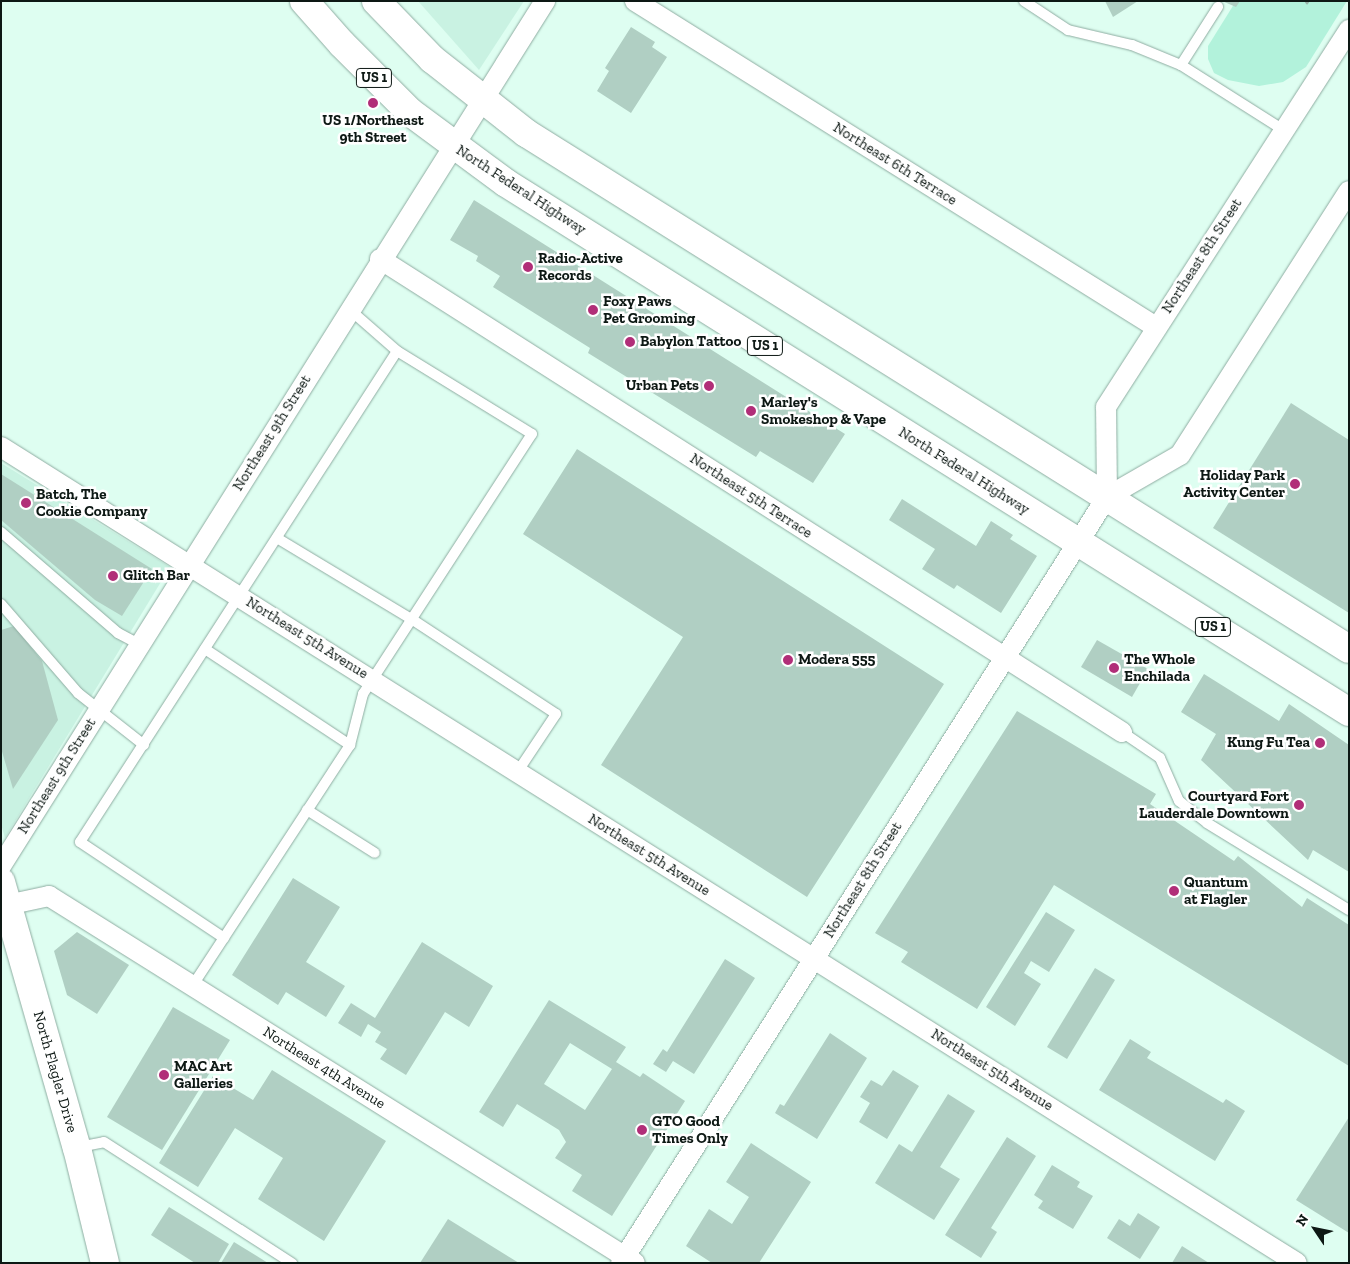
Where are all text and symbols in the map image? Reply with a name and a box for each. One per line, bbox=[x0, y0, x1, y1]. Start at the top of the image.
road number: US 1 bbox=[355, 66, 393, 90]
marker: US 1/Northeast 9th Street bbox=[367, 97, 379, 109]
place label: US 1/Northeast 9th Street bbox=[322, 111, 424, 146]
street label: Northeast 6th Terrace bbox=[830, 118, 960, 210]
street label: North Federal Highway bbox=[453, 141, 589, 239]
street label: Northeast 8th Street bbox=[1158, 195, 1246, 317]
place label: Radio-Active Records bbox=[538, 249, 623, 284]
marker: Radio-Active Records bbox=[522, 261, 534, 273]
place label: Foxy Paws Pet Grooming bbox=[603, 292, 695, 327]
marker: Foxy Paws Pet Grooming bbox=[587, 304, 599, 316]
place label: Babylon Tattoo bbox=[640, 333, 741, 351]
road number: US 1 bbox=[746, 334, 784, 358]
marker: Babylon Tattoo bbox=[624, 336, 636, 348]
street label: Northeast 9th Street bbox=[229, 372, 315, 494]
place label: Urban Pets bbox=[626, 377, 699, 395]
marker: Urban Pets bbox=[703, 380, 715, 392]
place label: Marley's Smokeshop & Vape bbox=[761, 393, 887, 428]
marker: Marley's Smokeshop & Vape bbox=[745, 405, 757, 417]
street label: North Federal Highway bbox=[895, 423, 1033, 519]
street label: Northeast 5th Terrace bbox=[686, 450, 816, 542]
place label: Holiday Park Activity Center bbox=[1183, 466, 1285, 501]
marker: Holiday Park Activity Center bbox=[1289, 478, 1301, 490]
place label: Batch, The Cookie Company bbox=[36, 485, 147, 520]
marker: Batch, The Cookie Company bbox=[20, 497, 32, 509]
place label: Glitch Bar bbox=[123, 567, 190, 585]
marker: Glitch Bar bbox=[107, 570, 119, 582]
street label: Northeast 5th Avenue bbox=[242, 593, 372, 683]
road number: US 1 bbox=[1194, 616, 1232, 638]
place label: The Whole Enchilada bbox=[1124, 650, 1195, 685]
place label: Modera 555 bbox=[798, 651, 875, 669]
marker: Modera 555 bbox=[782, 654, 794, 666]
marker: The Whole Enchilada bbox=[1108, 662, 1120, 674]
street label: Northeast 9th Street bbox=[14, 715, 100, 837]
place label: Kung Fu Tea bbox=[1227, 734, 1310, 752]
marker: Kung Fu Tea bbox=[1314, 737, 1326, 749]
place label: Courtyard Fort Lauderdale Downtown bbox=[1139, 787, 1289, 822]
marker: Courtyard Fort Lauderdale Downtown bbox=[1293, 799, 1305, 811]
street label: Northeast 5th Avenue bbox=[584, 810, 714, 900]
street label: Northeast 8th Street bbox=[820, 819, 906, 941]
place label: Quantum at Flagler bbox=[1184, 873, 1248, 908]
marker: Quantum at Flagler bbox=[1168, 885, 1180, 897]
street label: North Flagler Drive bbox=[29, 1009, 81, 1135]
street label: Northeast 4th Avenue bbox=[259, 1023, 389, 1113]
street label: Northeast 5th Avenue bbox=[927, 1025, 1057, 1115]
place label: MAC Art Galleries bbox=[174, 1057, 233, 1092]
marker: MAC Art Galleries bbox=[158, 1069, 170, 1081]
place label: GTO Good Times Only bbox=[652, 1112, 728, 1147]
marker: GTO Good Times Only bbox=[636, 1124, 648, 1136]
north arrow bbox=[1290, 1204, 1340, 1254]
text: N bbox=[1292, 1211, 1312, 1230]

